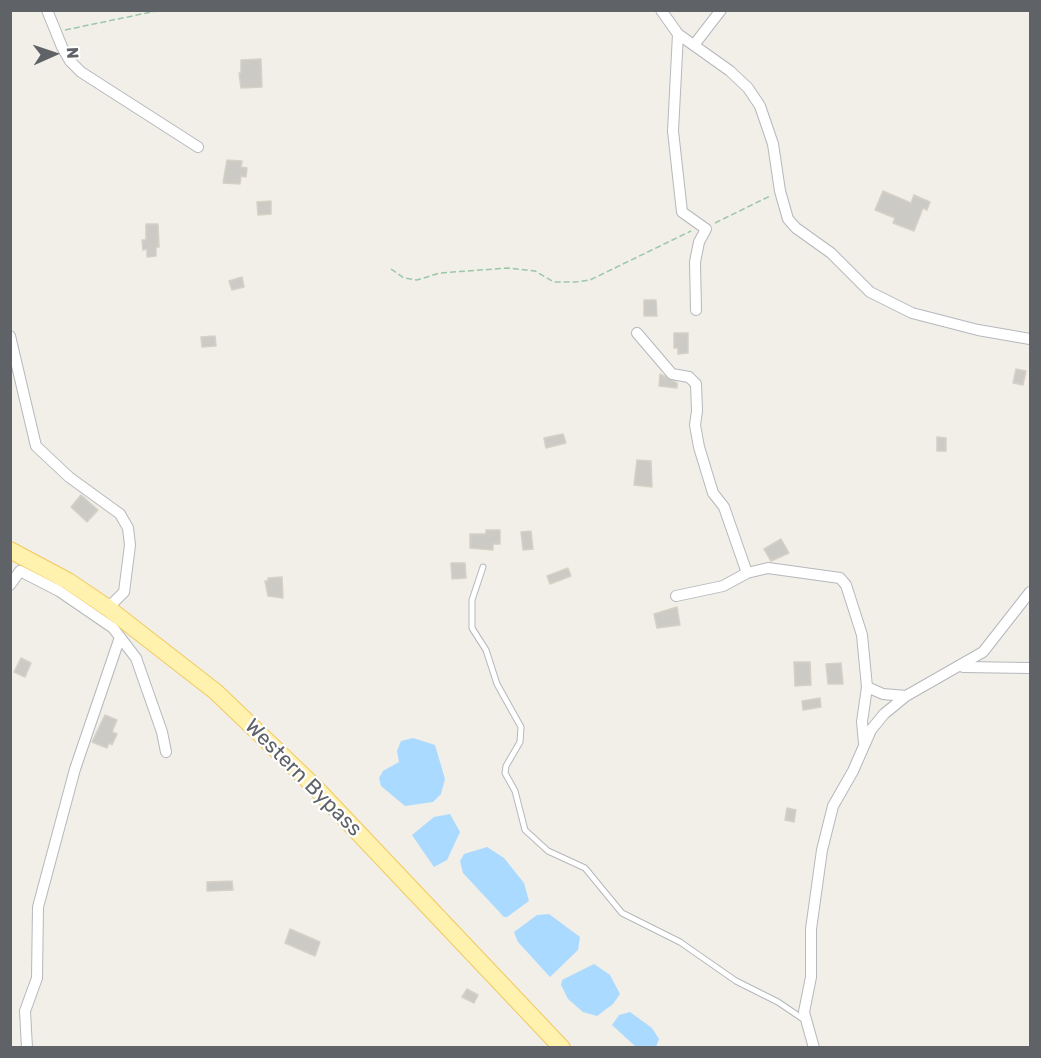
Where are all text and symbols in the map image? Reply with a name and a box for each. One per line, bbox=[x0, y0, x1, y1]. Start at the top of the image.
north arrow bbox=[24, 24, 84, 84]
text: N bbox=[63, 47, 82, 59]
street label: Western Bypass bbox=[239, 714, 367, 842]

